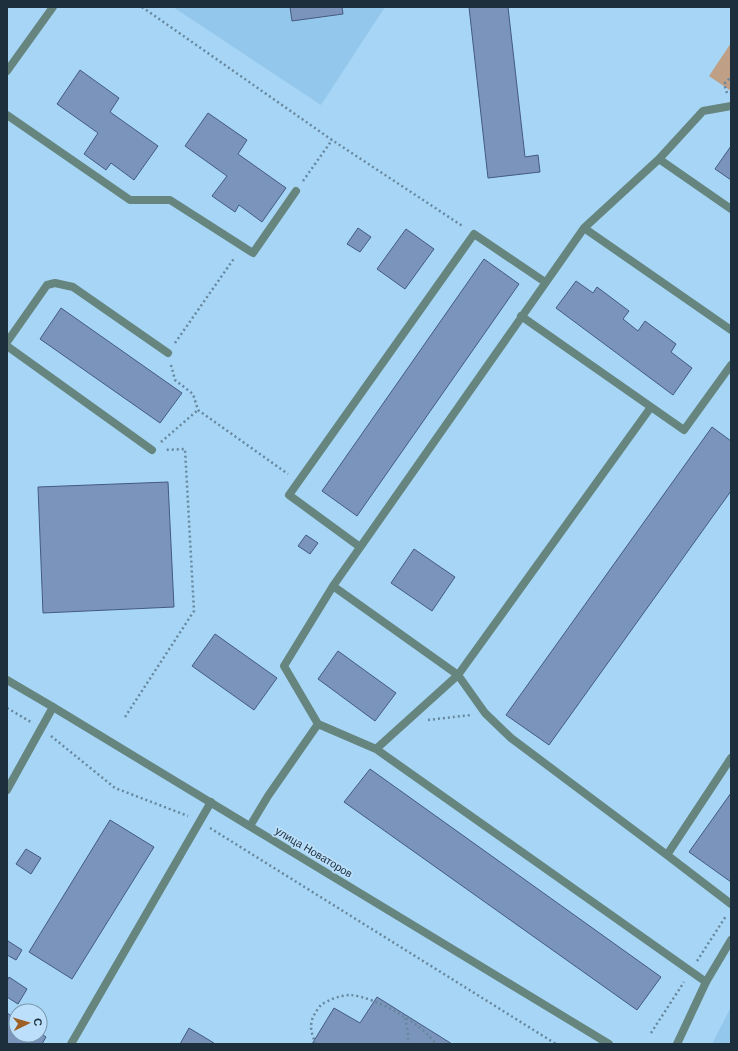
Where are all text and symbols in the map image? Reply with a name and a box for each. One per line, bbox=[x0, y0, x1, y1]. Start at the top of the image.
street label: улица Новаторов bbox=[273, 823, 355, 881]
north arrow bbox=[8, 1003, 48, 1043]
text: С bbox=[31, 1018, 45, 1027]

